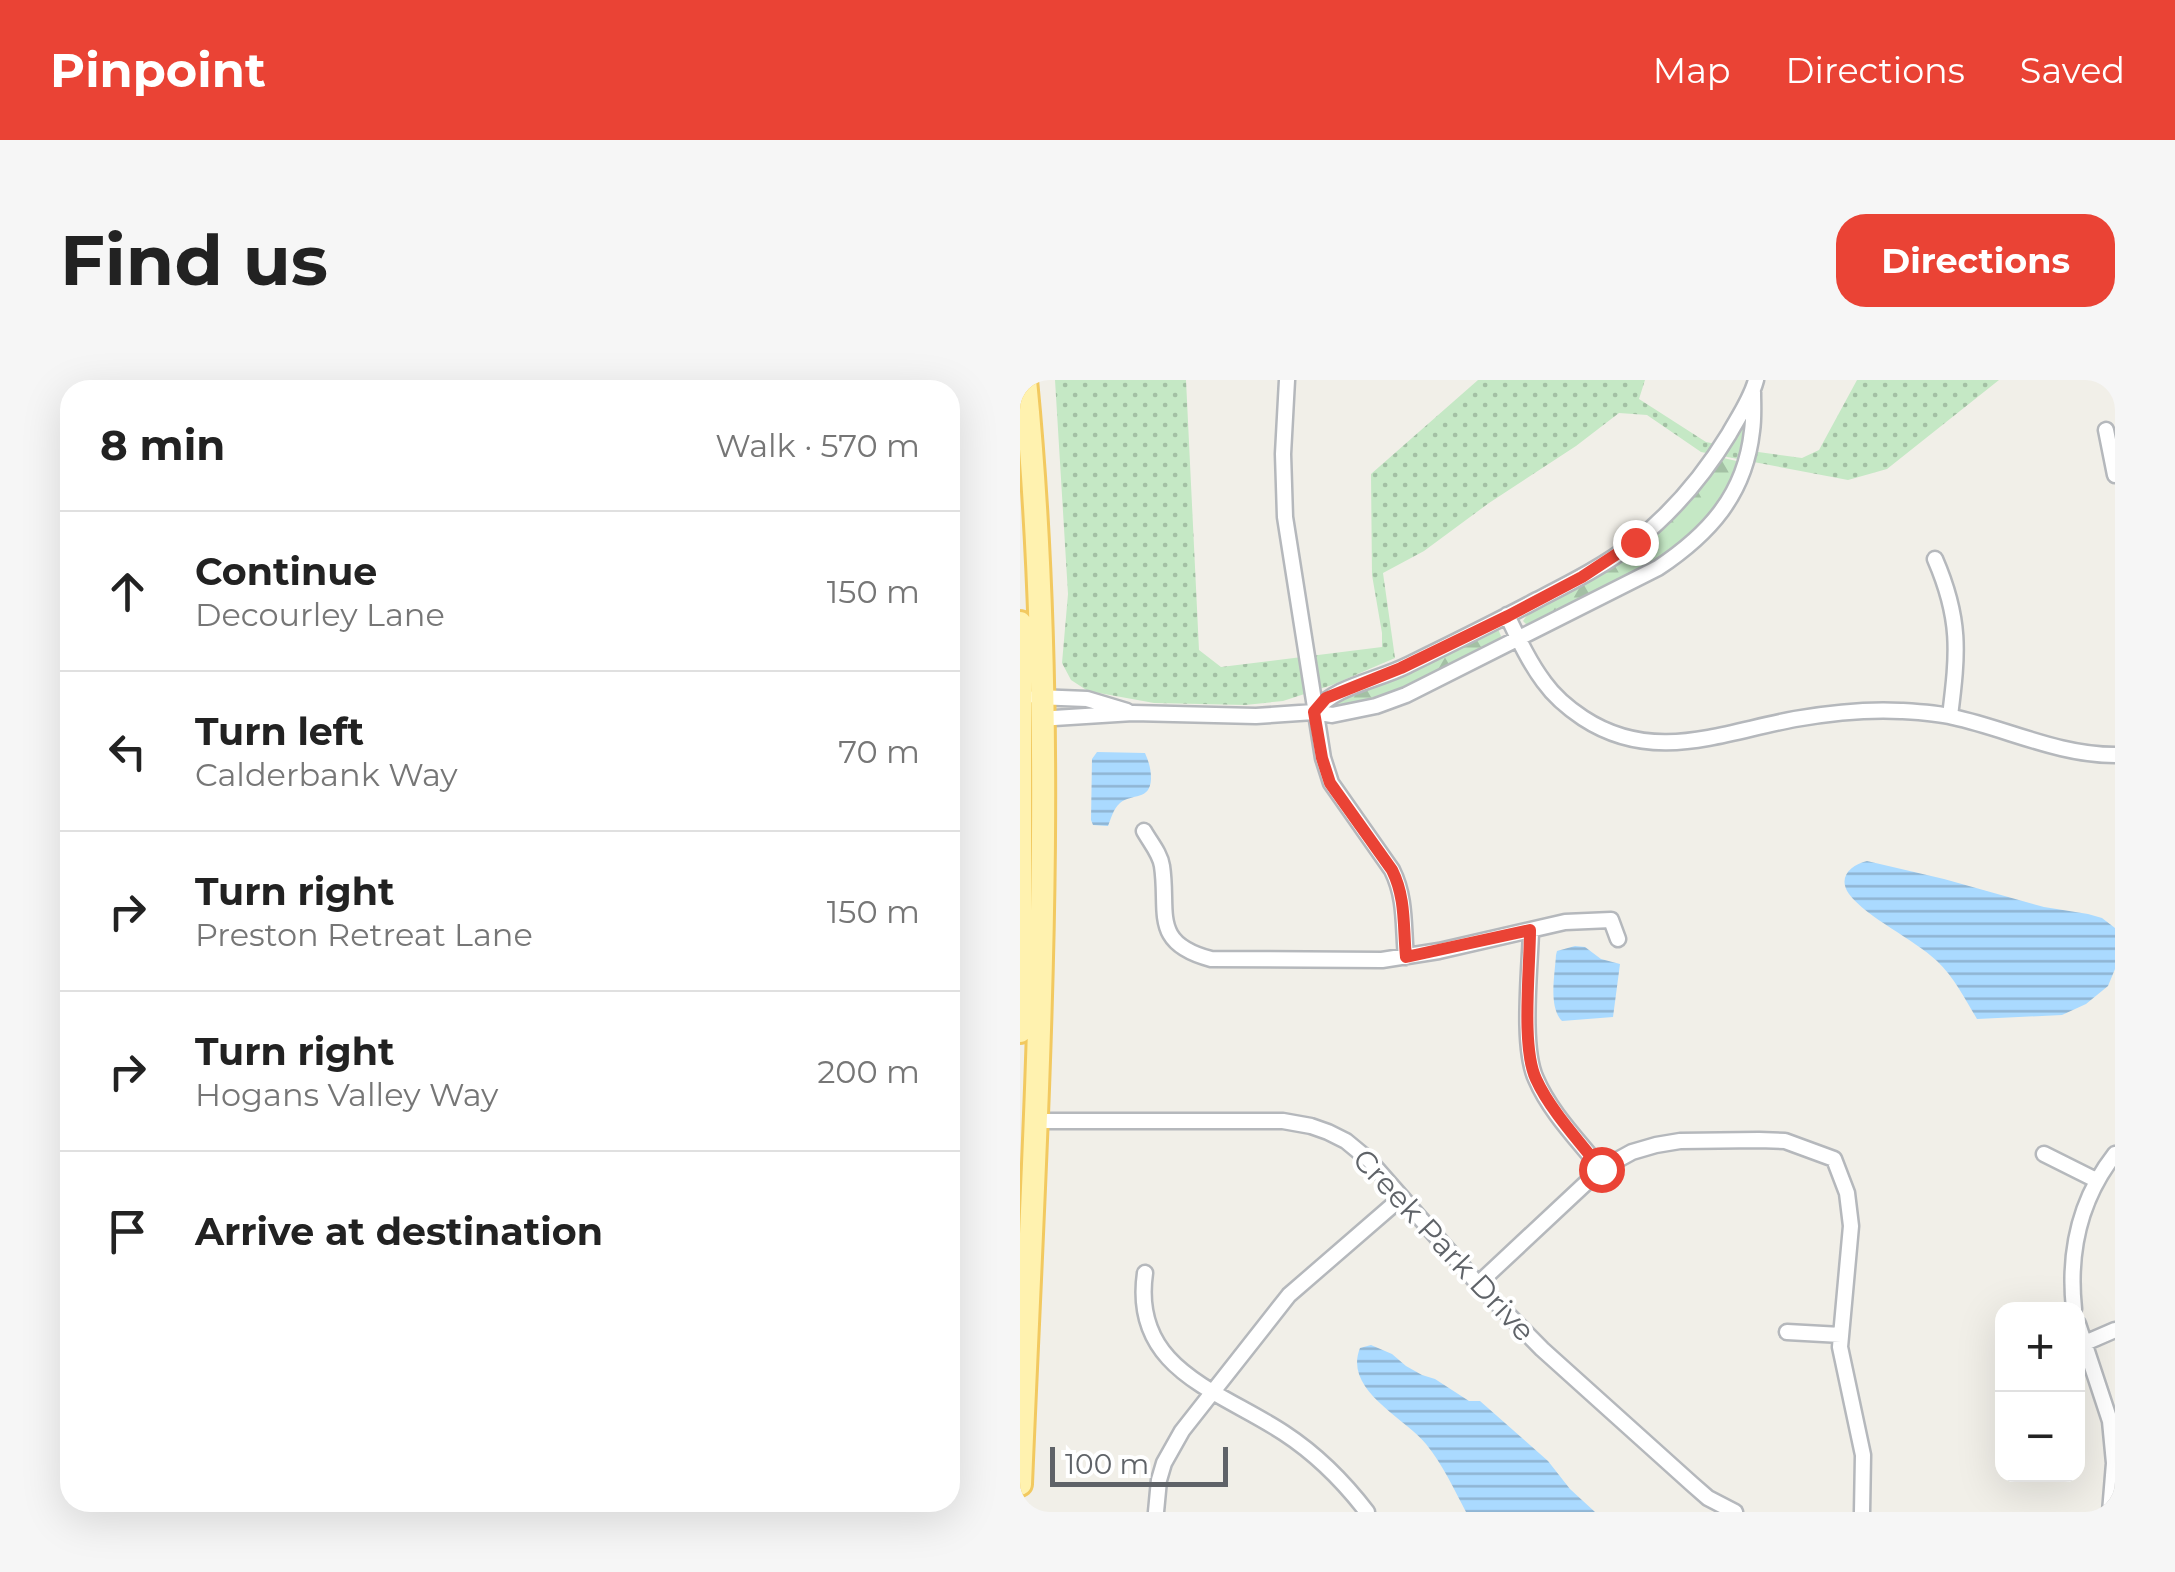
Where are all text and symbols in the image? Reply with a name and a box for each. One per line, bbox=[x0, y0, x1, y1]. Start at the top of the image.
text: Pinpoint bbox=[50, 41, 266, 99]
text: Map bbox=[1653, 49, 1731, 92]
text: Directions bbox=[1786, 49, 1965, 92]
text: Saved bbox=[2020, 49, 2125, 92]
button: Directions bbox=[1836, 214, 2115, 307]
text: Find us bbox=[60, 217, 328, 303]
text: 8 min bbox=[100, 419, 225, 471]
text: Walk · 570 m bbox=[715, 426, 920, 465]
route end bbox=[1613, 520, 1659, 566]
text: Continue bbox=[195, 548, 377, 595]
icon: ahead bbox=[100, 564, 155, 619]
text: 150 m bbox=[827, 572, 920, 611]
text: Decourley Lane bbox=[195, 595, 445, 634]
text: Turn left bbox=[195, 708, 364, 755]
icon: left bbox=[100, 724, 155, 779]
text: 70 m bbox=[838, 732, 920, 771]
text: Calderbank Way bbox=[195, 755, 458, 794]
text: Turn right bbox=[195, 868, 394, 915]
icon: right bbox=[100, 884, 155, 939]
text: 150 m bbox=[827, 892, 920, 931]
text: Preston Retreat Lane bbox=[195, 915, 533, 954]
text: Turn right bbox=[195, 1028, 394, 1075]
icon: right bbox=[100, 1044, 155, 1099]
text: 200 m bbox=[817, 1052, 920, 1091]
text: Hogans Valley Way bbox=[195, 1075, 498, 1114]
street label: Creek Park Drive bbox=[1345, 1141, 1543, 1349]
route start bbox=[1579, 1147, 1625, 1193]
icon: arrive bbox=[100, 1204, 155, 1259]
text: Arrive at destination bbox=[195, 1208, 603, 1255]
map controls bbox=[1995, 1302, 2085, 1482]
button: + bbox=[1995, 1302, 2085, 1392]
button: − bbox=[1995, 1392, 2085, 1482]
scale bar bbox=[1050, 1442, 1228, 1486]
text: 100 m bbox=[1065, 1447, 1149, 1481]

